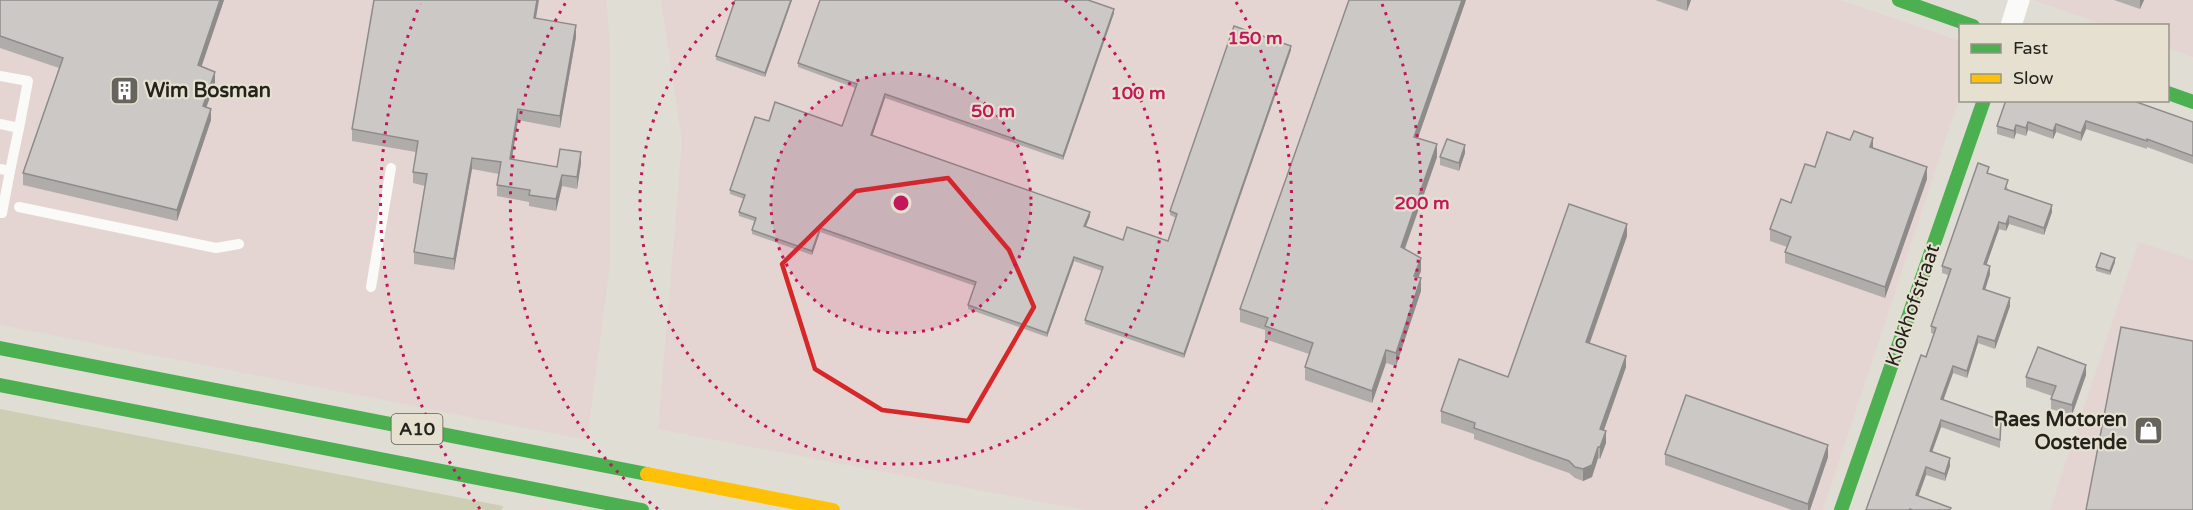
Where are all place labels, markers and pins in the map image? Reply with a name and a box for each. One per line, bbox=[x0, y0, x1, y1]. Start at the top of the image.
building icon: Wim Bosman bbox=[108, 74, 140, 106]
place label: Wim Bosman bbox=[145, 79, 271, 103]
centre of rings bbox=[891, 193, 911, 213]
place label: Raes Motoren Oostende bbox=[1994, 408, 2127, 455]
shop icon: Raes Motoren Oostende bbox=[2132, 415, 2164, 447]

